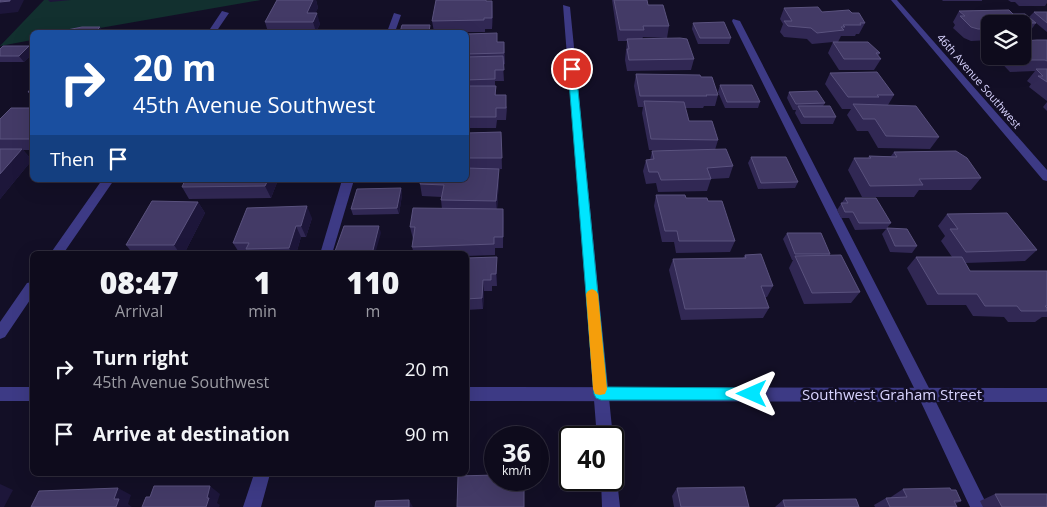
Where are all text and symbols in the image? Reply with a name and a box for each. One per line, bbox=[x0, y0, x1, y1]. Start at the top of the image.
map controls bbox=[981, 15, 1031, 65]
button: layers bbox=[981, 15, 1031, 65]
street label: 46th Avenue Southwest bbox=[934, 30, 1025, 131]
text: 20 m bbox=[133, 44, 216, 91]
pin bbox=[551, 48, 593, 90]
icon: right bbox=[50, 50, 115, 115]
icon: arrive bbox=[558, 55, 586, 83]
text: 45th Avenue Southwest bbox=[133, 89, 375, 119]
icon: arrive bbox=[104, 145, 132, 173]
text: Then bbox=[50, 146, 94, 172]
text: 08:47 bbox=[100, 262, 179, 303]
text: 1 bbox=[254, 262, 271, 303]
text: 110 bbox=[347, 262, 399, 303]
text: Arrival bbox=[115, 300, 163, 322]
text: min bbox=[248, 300, 277, 322]
text: m bbox=[366, 300, 380, 322]
text: Turn right bbox=[93, 345, 188, 371]
icon: right bbox=[50, 355, 78, 383]
text: 20 m bbox=[405, 356, 449, 382]
position arrow bbox=[725, 367, 777, 419]
text: 45th Avenue Southwest bbox=[93, 371, 269, 393]
street label: Southwest Graham Street bbox=[802, 384, 982, 404]
icon: arrive bbox=[50, 420, 78, 448]
text: Arrive at destination bbox=[93, 421, 290, 447]
text: 90 m bbox=[405, 421, 449, 447]
speed limit sign: 40 bbox=[559, 426, 624, 491]
text: 36 bbox=[502, 435, 531, 469]
text: km/h bbox=[502, 462, 531, 479]

